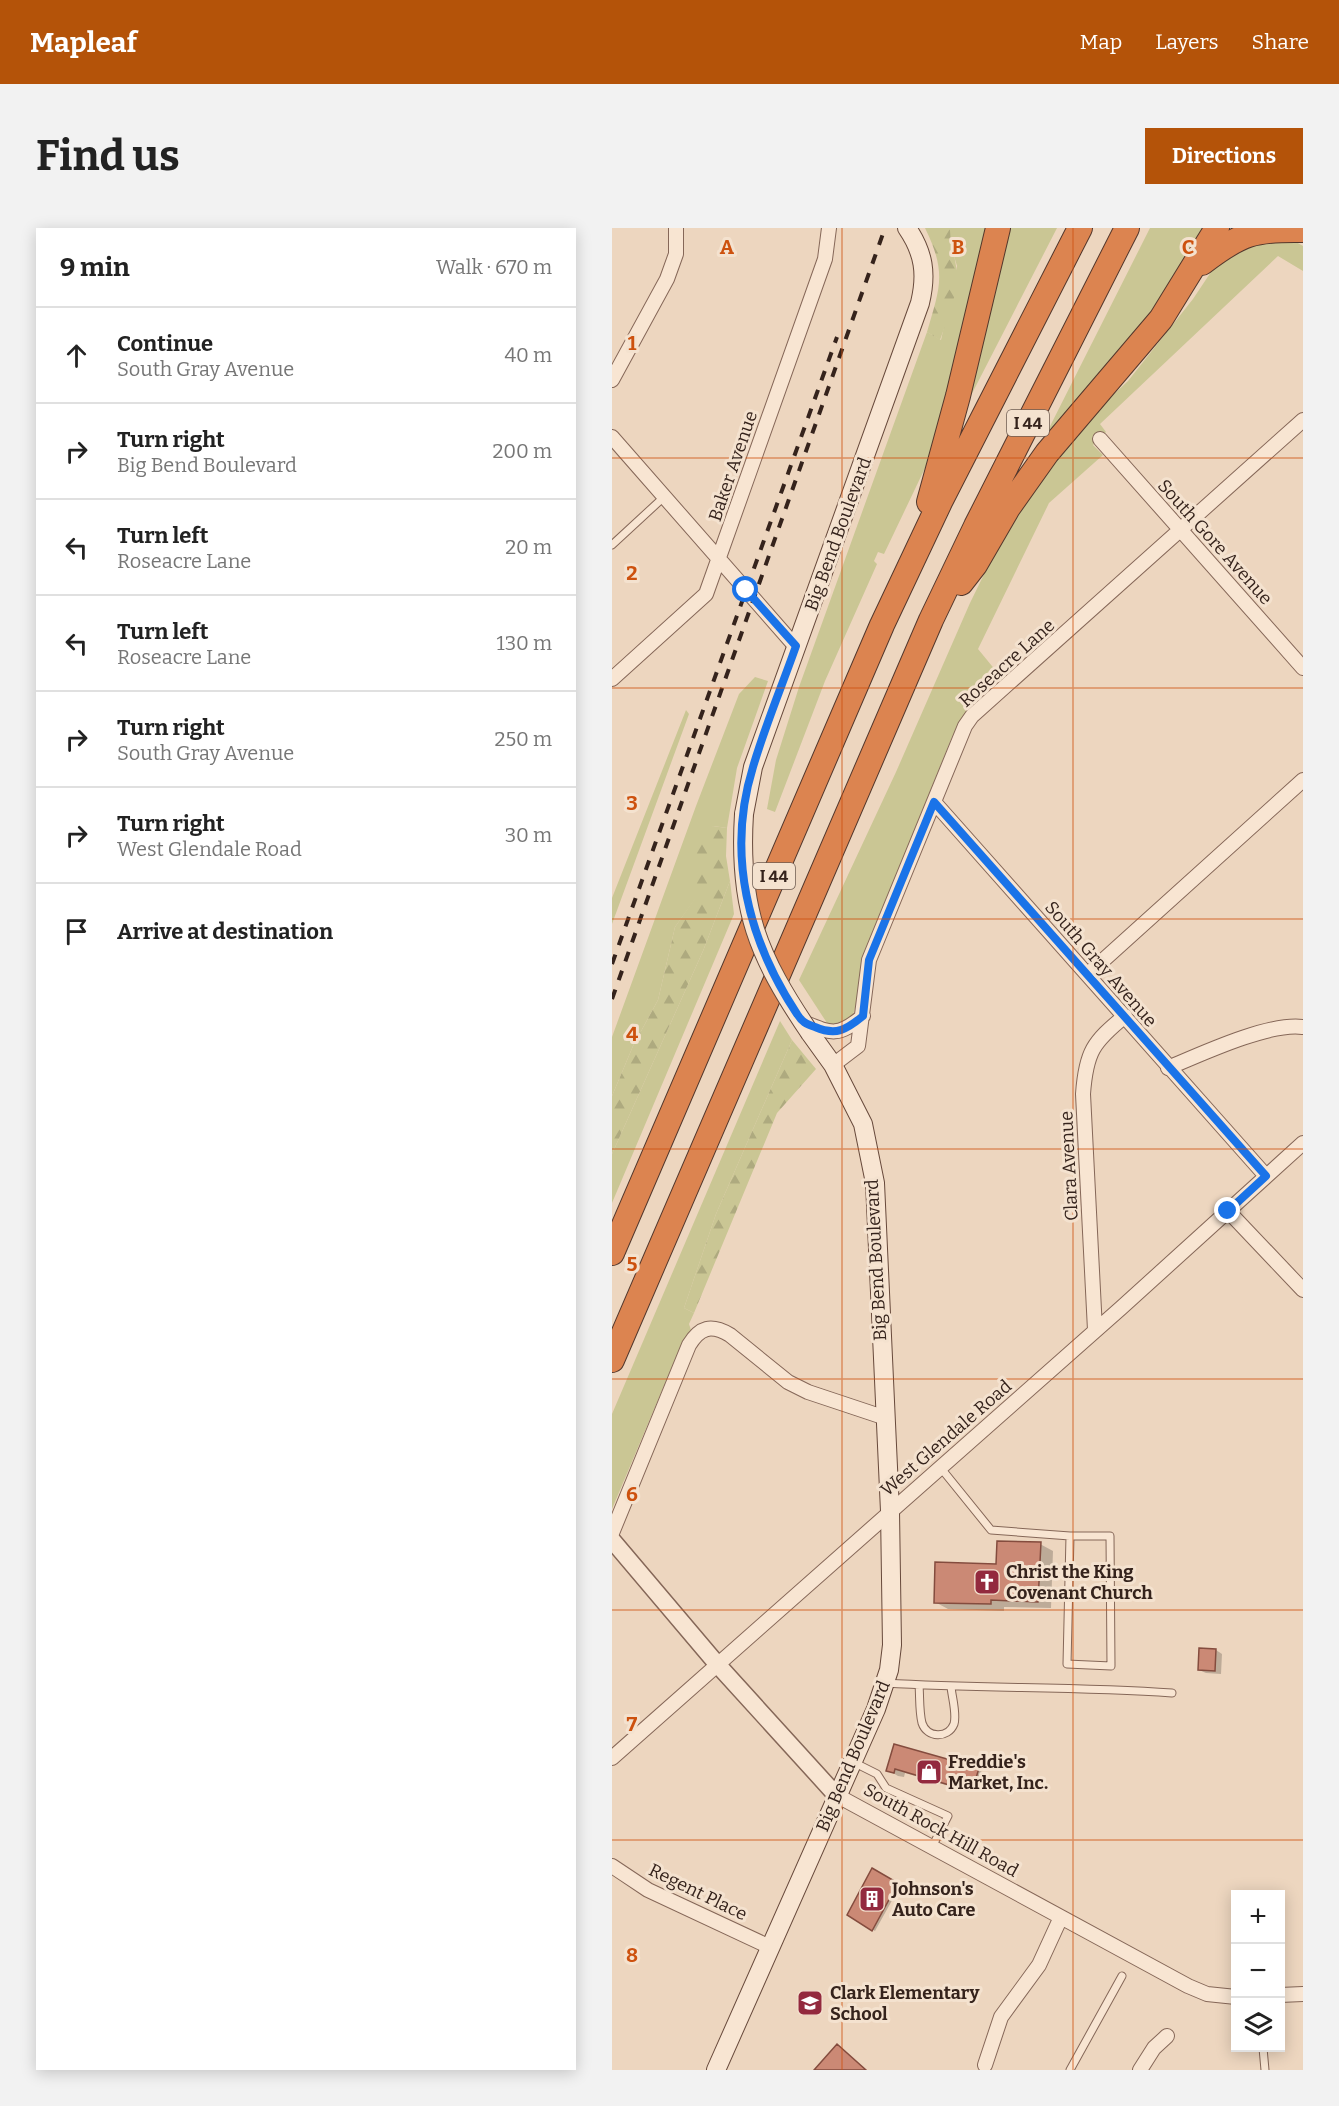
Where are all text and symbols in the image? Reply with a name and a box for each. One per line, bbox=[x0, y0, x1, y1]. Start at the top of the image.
text: Mapleaf bbox=[30, 26, 137, 59]
text: Map bbox=[1080, 29, 1122, 55]
text: Layers bbox=[1155, 29, 1219, 55]
text: Share bbox=[1252, 29, 1309, 55]
button: Directions bbox=[1145, 128, 1303, 184]
text: Find us bbox=[36, 131, 180, 181]
text: A bbox=[720, 235, 735, 259]
text: B bbox=[952, 235, 965, 259]
text: C bbox=[1182, 235, 1194, 259]
text: 9 min bbox=[60, 252, 130, 283]
text: Walk · 670 m bbox=[436, 255, 552, 279]
text: Continue bbox=[117, 330, 213, 357]
text: 1 bbox=[628, 331, 637, 355]
icon: ahead bbox=[60, 339, 93, 372]
text: 40 m bbox=[504, 343, 552, 367]
text: South Gray Avenue bbox=[117, 357, 294, 381]
street label: Baker Avenue bbox=[704, 408, 762, 524]
road number: I 44 bbox=[1007, 410, 1049, 436]
text: Turn right bbox=[117, 426, 225, 453]
icon: right bbox=[60, 435, 93, 468]
text: 200 m bbox=[492, 439, 552, 463]
text: Big Bend Boulevard bbox=[117, 453, 297, 477]
street label: Big Bend Boulevard bbox=[800, 454, 876, 614]
street label: South Gore Avenue bbox=[1153, 475, 1277, 609]
text: Turn left bbox=[117, 522, 209, 549]
icon: left bbox=[60, 531, 93, 564]
text: 20 m bbox=[505, 535, 552, 559]
text: Roseacre Lane bbox=[117, 549, 251, 573]
text: 2 bbox=[626, 561, 638, 585]
route start bbox=[732, 576, 758, 602]
street label: Roseacre Lane bbox=[955, 614, 1059, 712]
text: Turn left bbox=[117, 618, 209, 645]
icon: left bbox=[60, 627, 93, 660]
text: 130 m bbox=[497, 631, 552, 655]
text: Roseacre Lane bbox=[117, 645, 251, 669]
text: Turn right bbox=[117, 714, 225, 741]
icon: right bbox=[60, 723, 93, 756]
text: 250 m bbox=[495, 727, 552, 751]
text: South Gray Avenue bbox=[117, 741, 294, 765]
text: 3 bbox=[626, 791, 638, 815]
text: Turn right bbox=[117, 810, 225, 837]
icon: right bbox=[60, 819, 93, 852]
text: 30 m bbox=[505, 823, 552, 847]
text: West Glendale Road bbox=[117, 837, 302, 861]
road number: I 44 bbox=[753, 863, 795, 889]
street label: South Gray Avenue bbox=[1040, 897, 1162, 1031]
icon: arrive bbox=[60, 915, 93, 948]
text: Arrive at destination bbox=[117, 918, 333, 945]
text: 4 bbox=[626, 1022, 638, 1046]
street label: Clara Avenue bbox=[1055, 1110, 1083, 1222]
street label: Big Bend Boulevard bbox=[861, 1178, 891, 1341]
route end bbox=[1214, 1197, 1240, 1223]
text: 5 bbox=[627, 1252, 638, 1276]
street label: West Glendale Road bbox=[876, 1375, 1016, 1501]
text: 6 bbox=[626, 1482, 638, 1506]
place label: Christ the King Covenant Church bbox=[1006, 1561, 1153, 1604]
church icon: Christ the King Covenant Church bbox=[972, 1567, 1002, 1597]
street label: Big Bend Boulevard bbox=[811, 1677, 895, 1835]
text: 7 bbox=[627, 1712, 638, 1736]
place label: Freddie's Market, Inc. bbox=[948, 1751, 1048, 1794]
shop icon: Freddie's Market, Inc. bbox=[914, 1757, 944, 1787]
street label: South Rock Hill Road bbox=[860, 1778, 1023, 1882]
street label: Regent Place bbox=[645, 1859, 751, 1925]
place label: Johnson's Auto Care bbox=[891, 1878, 975, 1921]
building icon: Johnson's Auto Care bbox=[857, 1884, 887, 1914]
map controls bbox=[1231, 1890, 1285, 2052]
button: + bbox=[1231, 1890, 1285, 1944]
text: 8 bbox=[626, 1943, 638, 1967]
button: − bbox=[1231, 1944, 1285, 1998]
place label: Clark Elementary School bbox=[830, 1982, 981, 2025]
school or university icon: Clark Elementary School bbox=[795, 1988, 825, 2018]
button: layers bbox=[1231, 1998, 1285, 2052]

